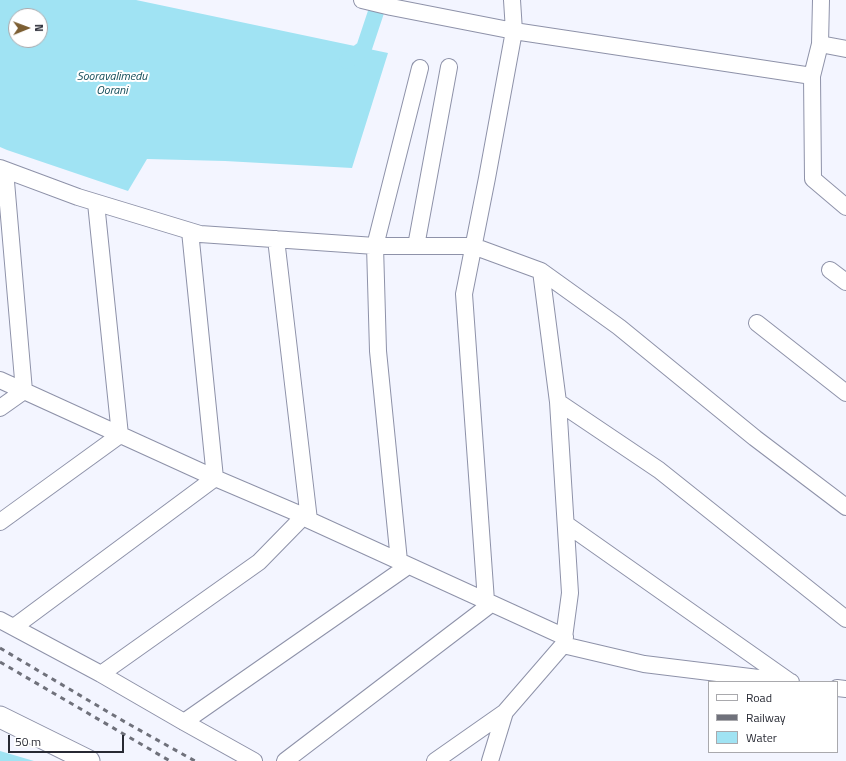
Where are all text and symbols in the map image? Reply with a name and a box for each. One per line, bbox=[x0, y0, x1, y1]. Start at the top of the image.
north arrow bbox=[8, 8, 48, 48]
text: N bbox=[31, 24, 47, 32]
water label: Sooravalimedu Oorani bbox=[77, 70, 147, 98]
legend bbox=[708, 681, 838, 753]
text: Road bbox=[746, 688, 772, 707]
text: Railway bbox=[746, 708, 786, 727]
scale bar bbox=[10, 727, 126, 753]
text: Water bbox=[746, 728, 777, 747]
text: 50 m bbox=[15, 732, 41, 751]

